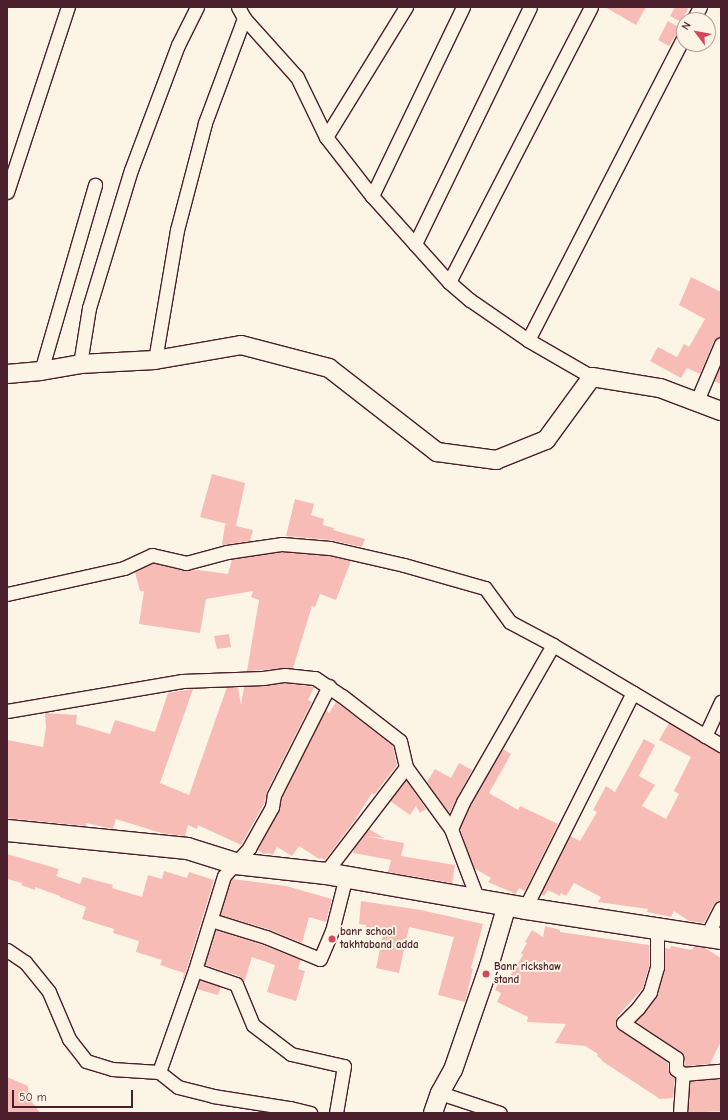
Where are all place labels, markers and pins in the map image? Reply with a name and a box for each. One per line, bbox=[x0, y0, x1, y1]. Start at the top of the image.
place label: banr school takhtaband adda bbox=[340, 926, 419, 952]
marker: banr school takhtaband adda bbox=[327, 934, 337, 944]
place label: Banr rickshaw stand bbox=[494, 961, 561, 987]
marker: Banr rickshaw stand bbox=[481, 969, 491, 979]

